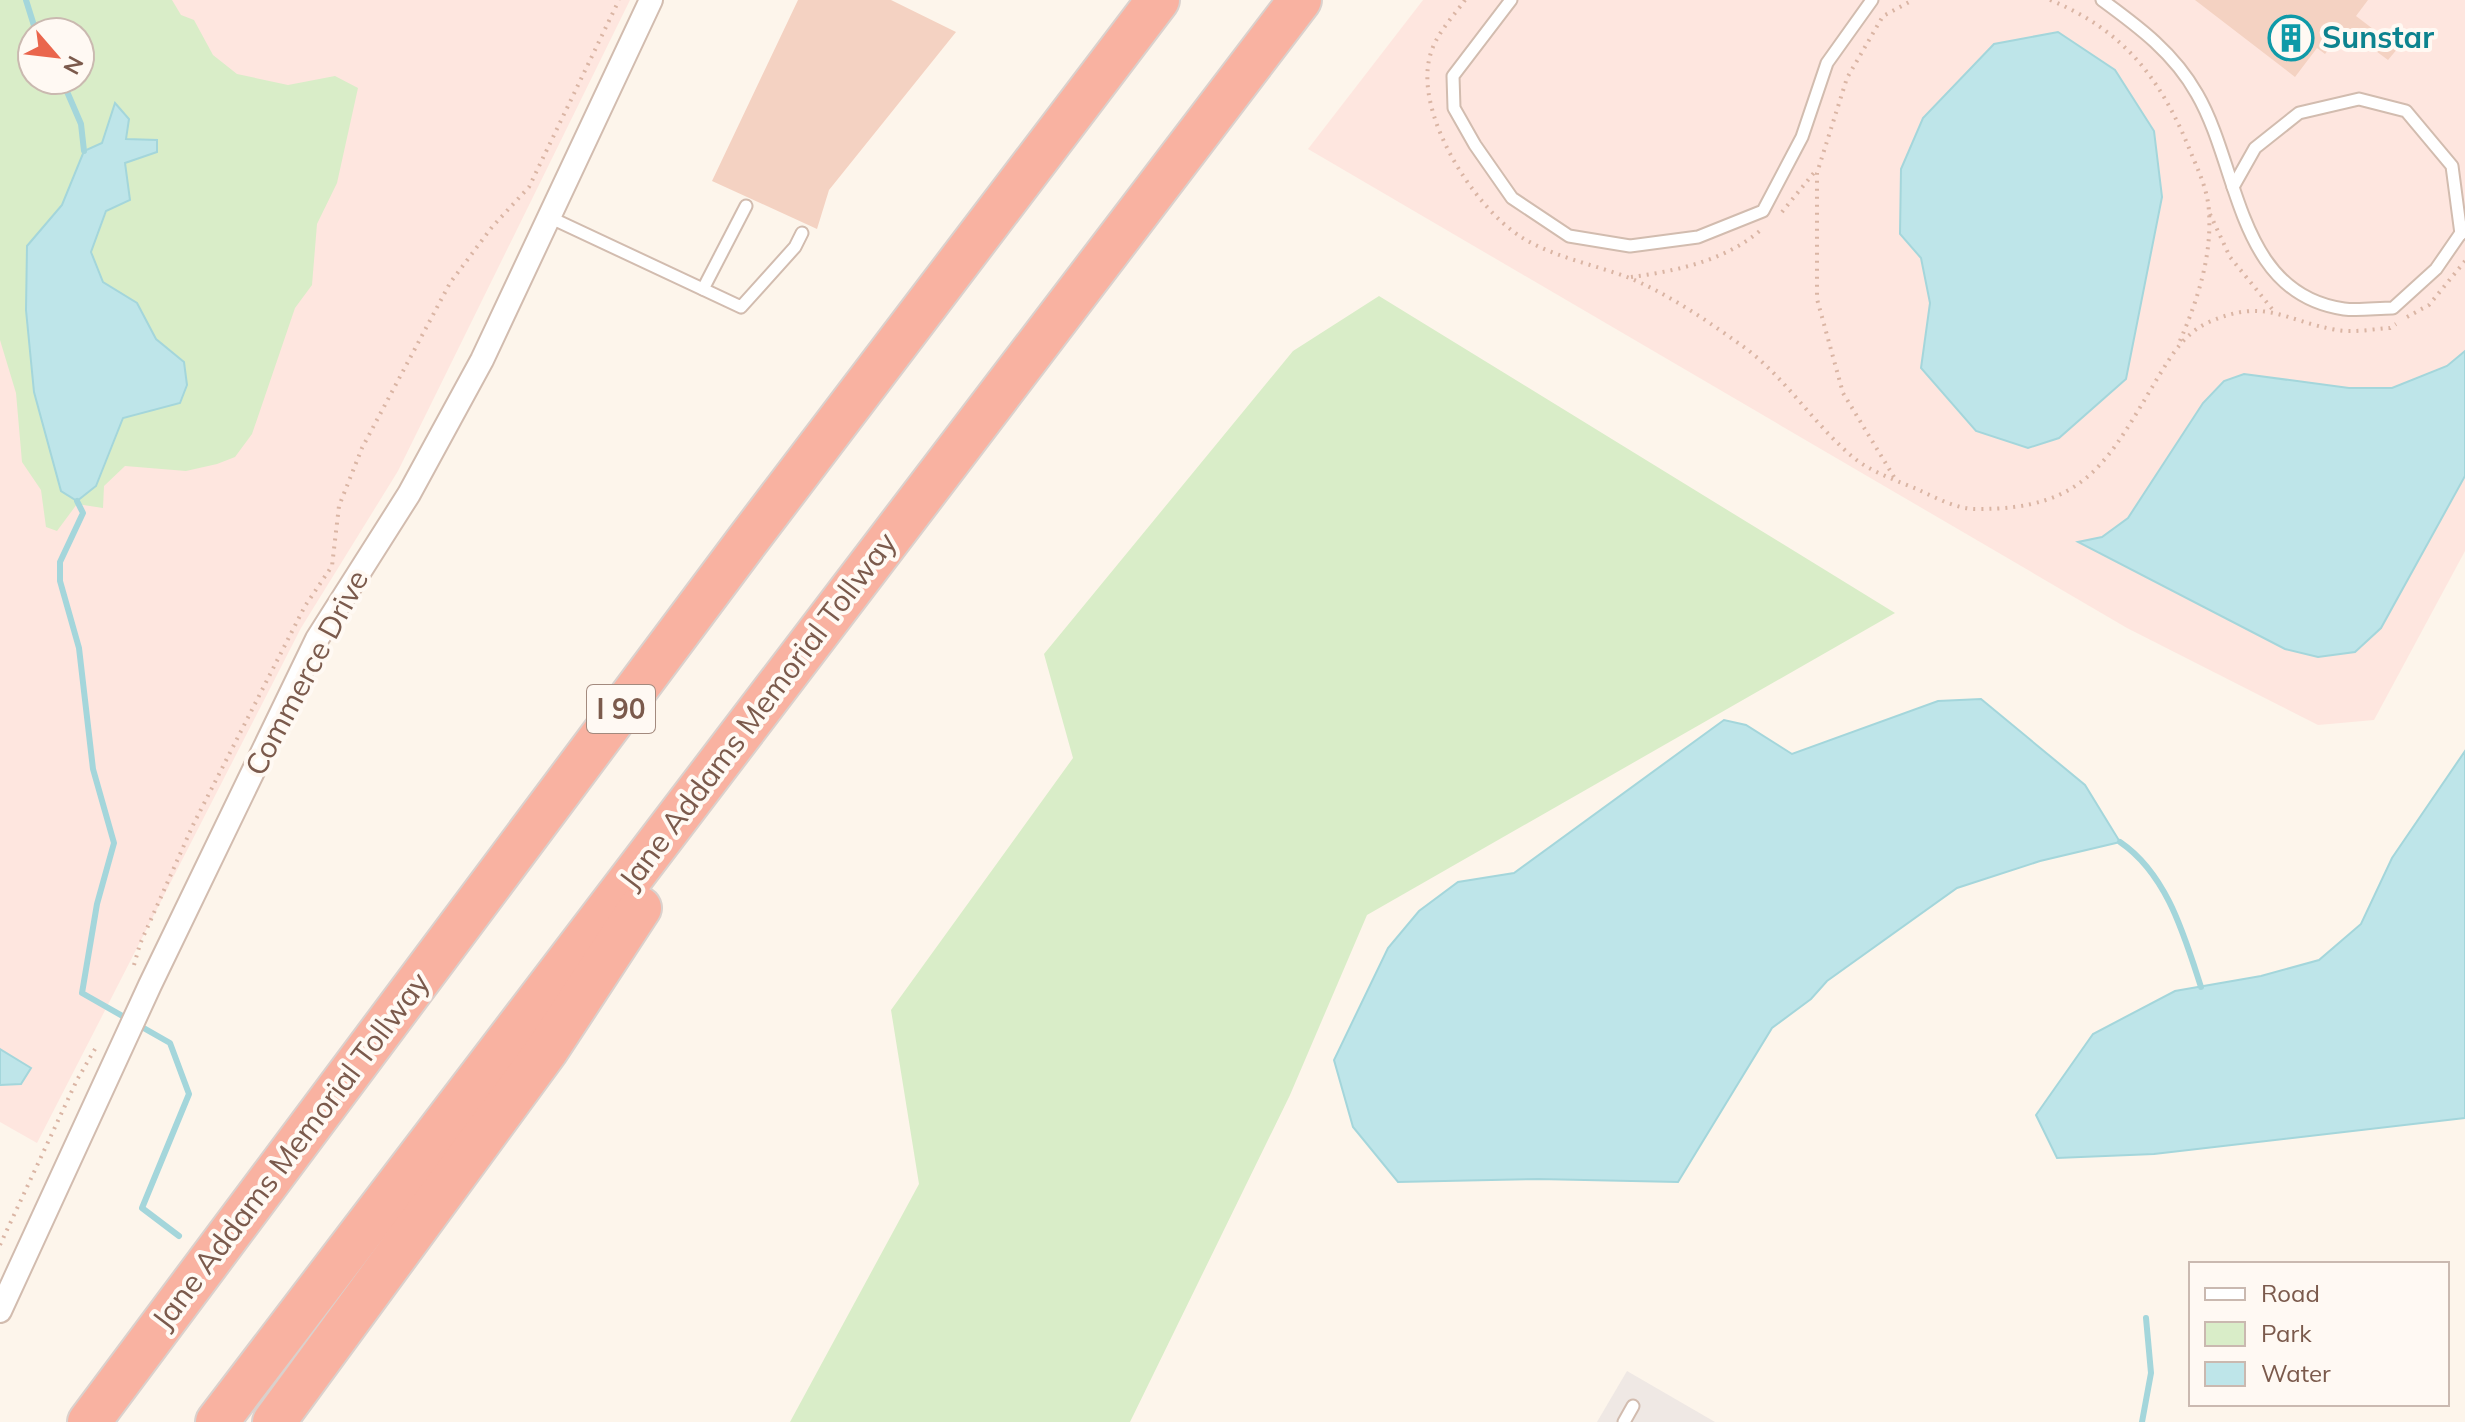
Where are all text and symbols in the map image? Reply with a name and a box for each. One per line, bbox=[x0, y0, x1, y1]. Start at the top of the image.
building icon: Sunstar bbox=[2267, 14, 2315, 62]
north arrow bbox=[16, 16, 96, 96]
place label: Sunstar bbox=[2322, 18, 2434, 56]
text: N bbox=[57, 51, 90, 79]
street label: Jane Addams Memorial Tollway bbox=[610, 524, 904, 897]
street label: Commerce Drive bbox=[236, 563, 376, 782]
road number: I 90 bbox=[587, 685, 655, 733]
street label: Jane Addams Memorial Tollway bbox=[143, 964, 437, 1337]
legend bbox=[2189, 1262, 2449, 1406]
text: Road bbox=[2261, 1278, 2320, 1308]
text: Park bbox=[2261, 1318, 2312, 1348]
text: Water bbox=[2261, 1358, 2331, 1388]

